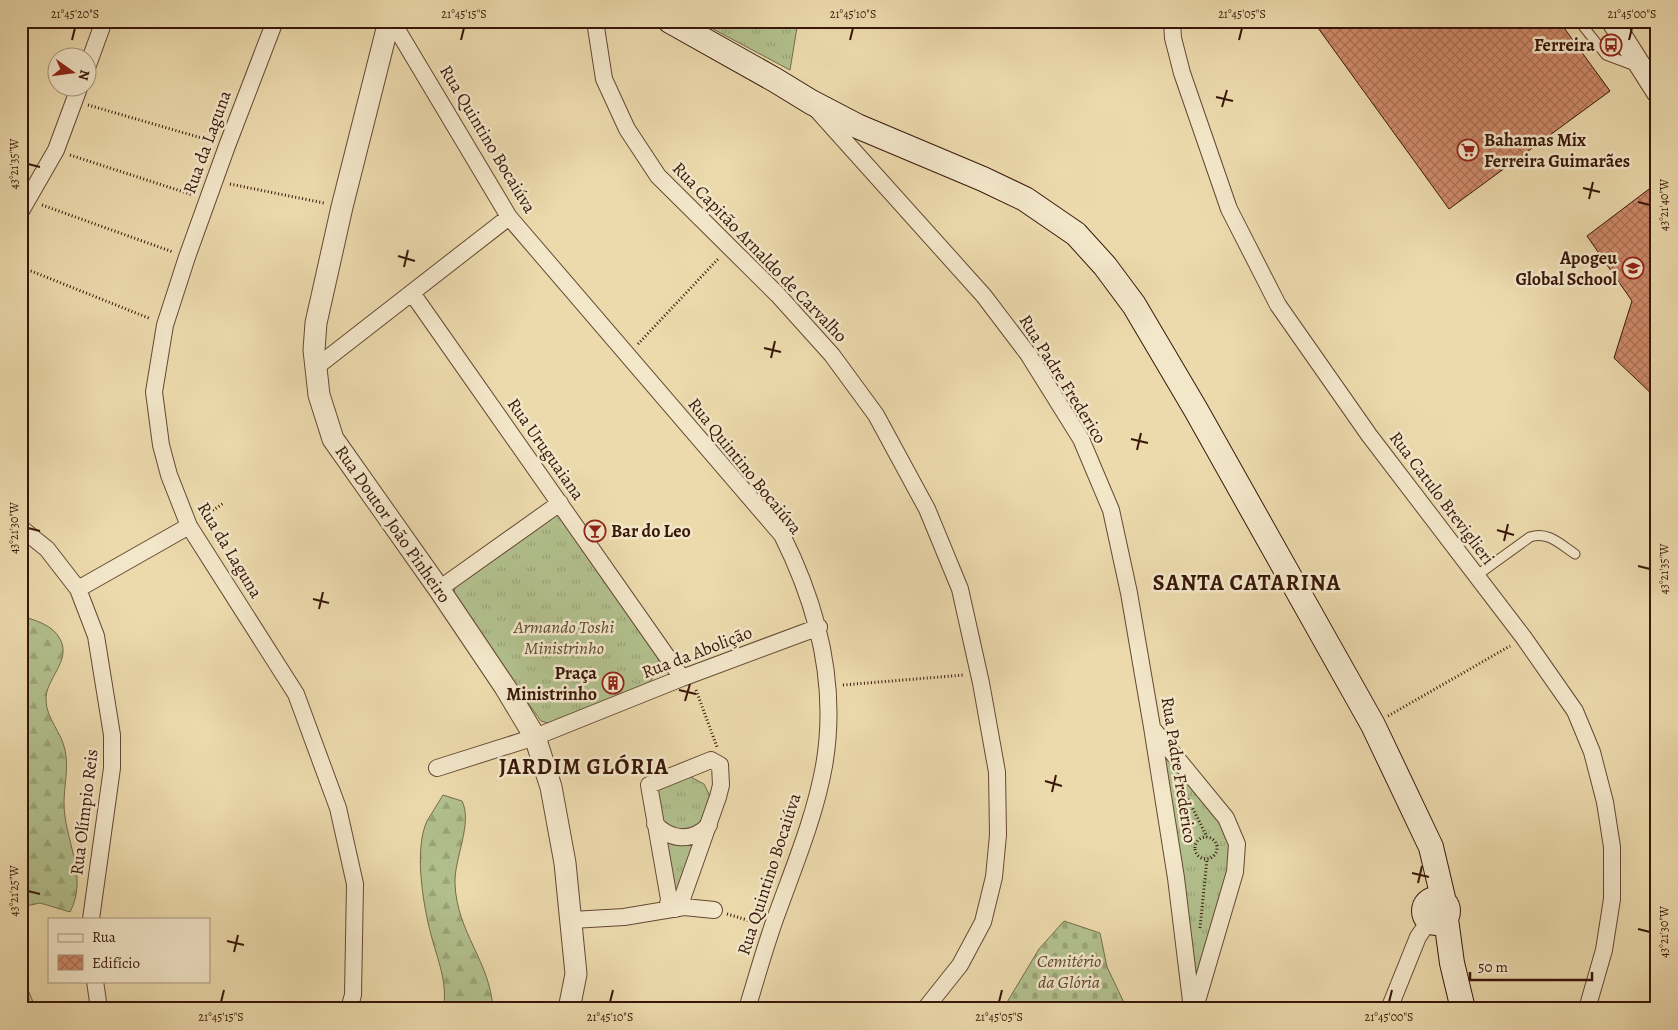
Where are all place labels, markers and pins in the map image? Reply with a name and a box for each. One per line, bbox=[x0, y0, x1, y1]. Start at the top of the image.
place label: Ferreira bbox=[1534, 33, 1595, 57]
bus stop icon: Ferreira bbox=[1599, 33, 1623, 57]
place label: Bahamas Mix Ferreira Guimarães bbox=[1484, 128, 1630, 173]
supermarket icon: Bahamas Mix Ferreira Guimarães bbox=[1456, 138, 1480, 162]
place label: Apogeu Global School bbox=[1515, 246, 1617, 291]
school or university icon: Apogeu Global School bbox=[1621, 256, 1645, 280]
bar icon: Bar do Leo bbox=[583, 519, 607, 543]
place label: Bar do Leo bbox=[611, 519, 691, 543]
place label: Praça Ministrinho bbox=[506, 661, 597, 706]
building icon: Praça Ministrinho bbox=[601, 671, 625, 695]

